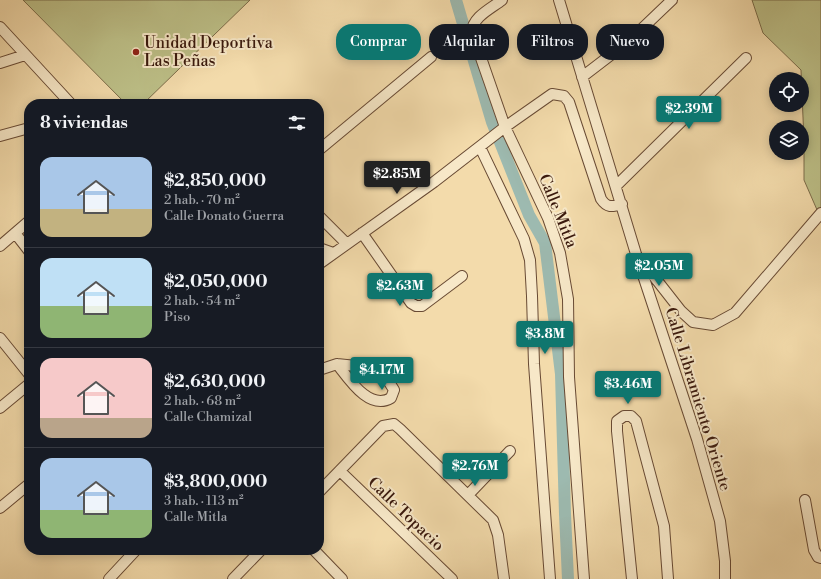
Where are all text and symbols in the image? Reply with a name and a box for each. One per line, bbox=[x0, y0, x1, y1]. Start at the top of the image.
chip: Comprar bbox=[336, 24, 421, 60]
chip: Alquilar bbox=[429, 24, 509, 60]
chip: Filtros bbox=[517, 24, 588, 60]
chip: Nuevo bbox=[596, 24, 664, 60]
place label: Unidad Deportiva Las Peñas bbox=[144, 33, 274, 71]
marker: Unidad Deportiva Las Peñas bbox=[131, 47, 141, 57]
map controls bbox=[769, 72, 809, 160]
button: locate bbox=[769, 72, 809, 112]
pin: $2.39M bbox=[656, 96, 722, 130]
text: $2.39M bbox=[665, 101, 713, 117]
text: 8 viviendas bbox=[40, 112, 128, 134]
icon: filters bbox=[286, 112, 308, 134]
button: layers bbox=[769, 120, 809, 160]
pin: $2.85M bbox=[364, 161, 430, 195]
text: $2.85M bbox=[373, 166, 421, 182]
text: $2,850,000 bbox=[164, 170, 266, 192]
street label: Calle Mitla bbox=[534, 171, 582, 252]
icon: home bbox=[72, 173, 120, 221]
text: 2 hab. · 70 m² bbox=[164, 192, 240, 208]
text: Calle Donato Guerra bbox=[164, 208, 284, 224]
pin: $2.05M bbox=[626, 253, 692, 287]
text: $2.05M bbox=[635, 258, 683, 274]
text: $2,050,000 bbox=[164, 271, 268, 293]
pin: $2.63M bbox=[367, 273, 433, 307]
icon: home bbox=[72, 274, 120, 322]
text: $2.63M bbox=[376, 278, 424, 294]
text: 2 hab. · 54 m² bbox=[164, 293, 240, 309]
street label: Calle Libramiento Oriente bbox=[661, 305, 735, 493]
text: Piso bbox=[164, 309, 190, 325]
pin: $3.8M bbox=[517, 321, 573, 355]
text: $3.8M bbox=[525, 326, 565, 342]
pin: $4.17M bbox=[349, 357, 415, 391]
text: $4.17M bbox=[359, 362, 405, 378]
text: $2,630,000 bbox=[164, 371, 266, 393]
pin: $3.46M bbox=[595, 371, 661, 405]
icon: home bbox=[72, 374, 120, 422]
text: $3.46M bbox=[604, 376, 652, 392]
text: 2 hab. · 68 m² bbox=[164, 393, 241, 409]
text: Calle Chamizal bbox=[164, 409, 252, 425]
pin: $2.76M bbox=[442, 453, 508, 487]
text: $2.76M bbox=[452, 458, 498, 474]
text: $3,800,000 bbox=[164, 471, 267, 493]
street label: Calle Topacio bbox=[364, 473, 448, 555]
icon: home bbox=[72, 474, 120, 522]
text: 3 hab. · 113 m² bbox=[164, 493, 243, 509]
text: Calle Mitla bbox=[164, 509, 227, 525]

